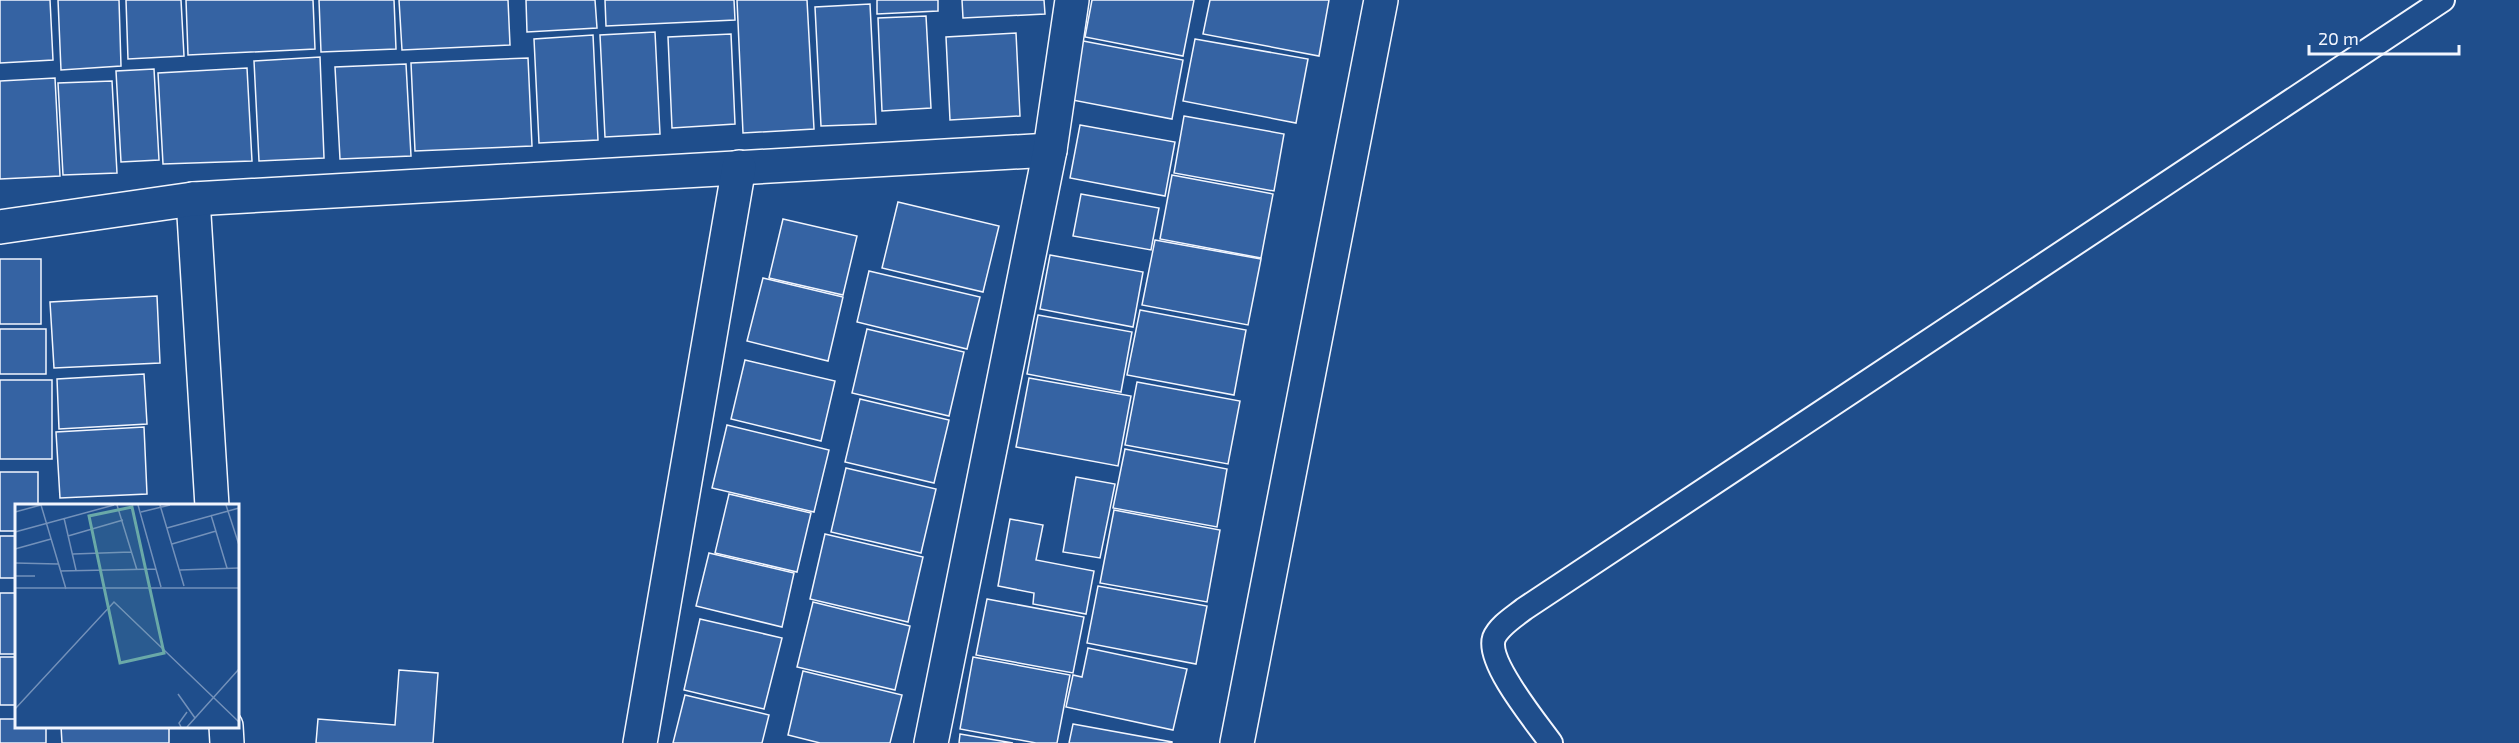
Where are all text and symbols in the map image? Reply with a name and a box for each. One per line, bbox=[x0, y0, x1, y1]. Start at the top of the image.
scale bar bbox=[2309, 18, 2459, 56]
text: 20 m bbox=[2318, 27, 2359, 49]
inset map bbox=[15, 504, 238, 728]

